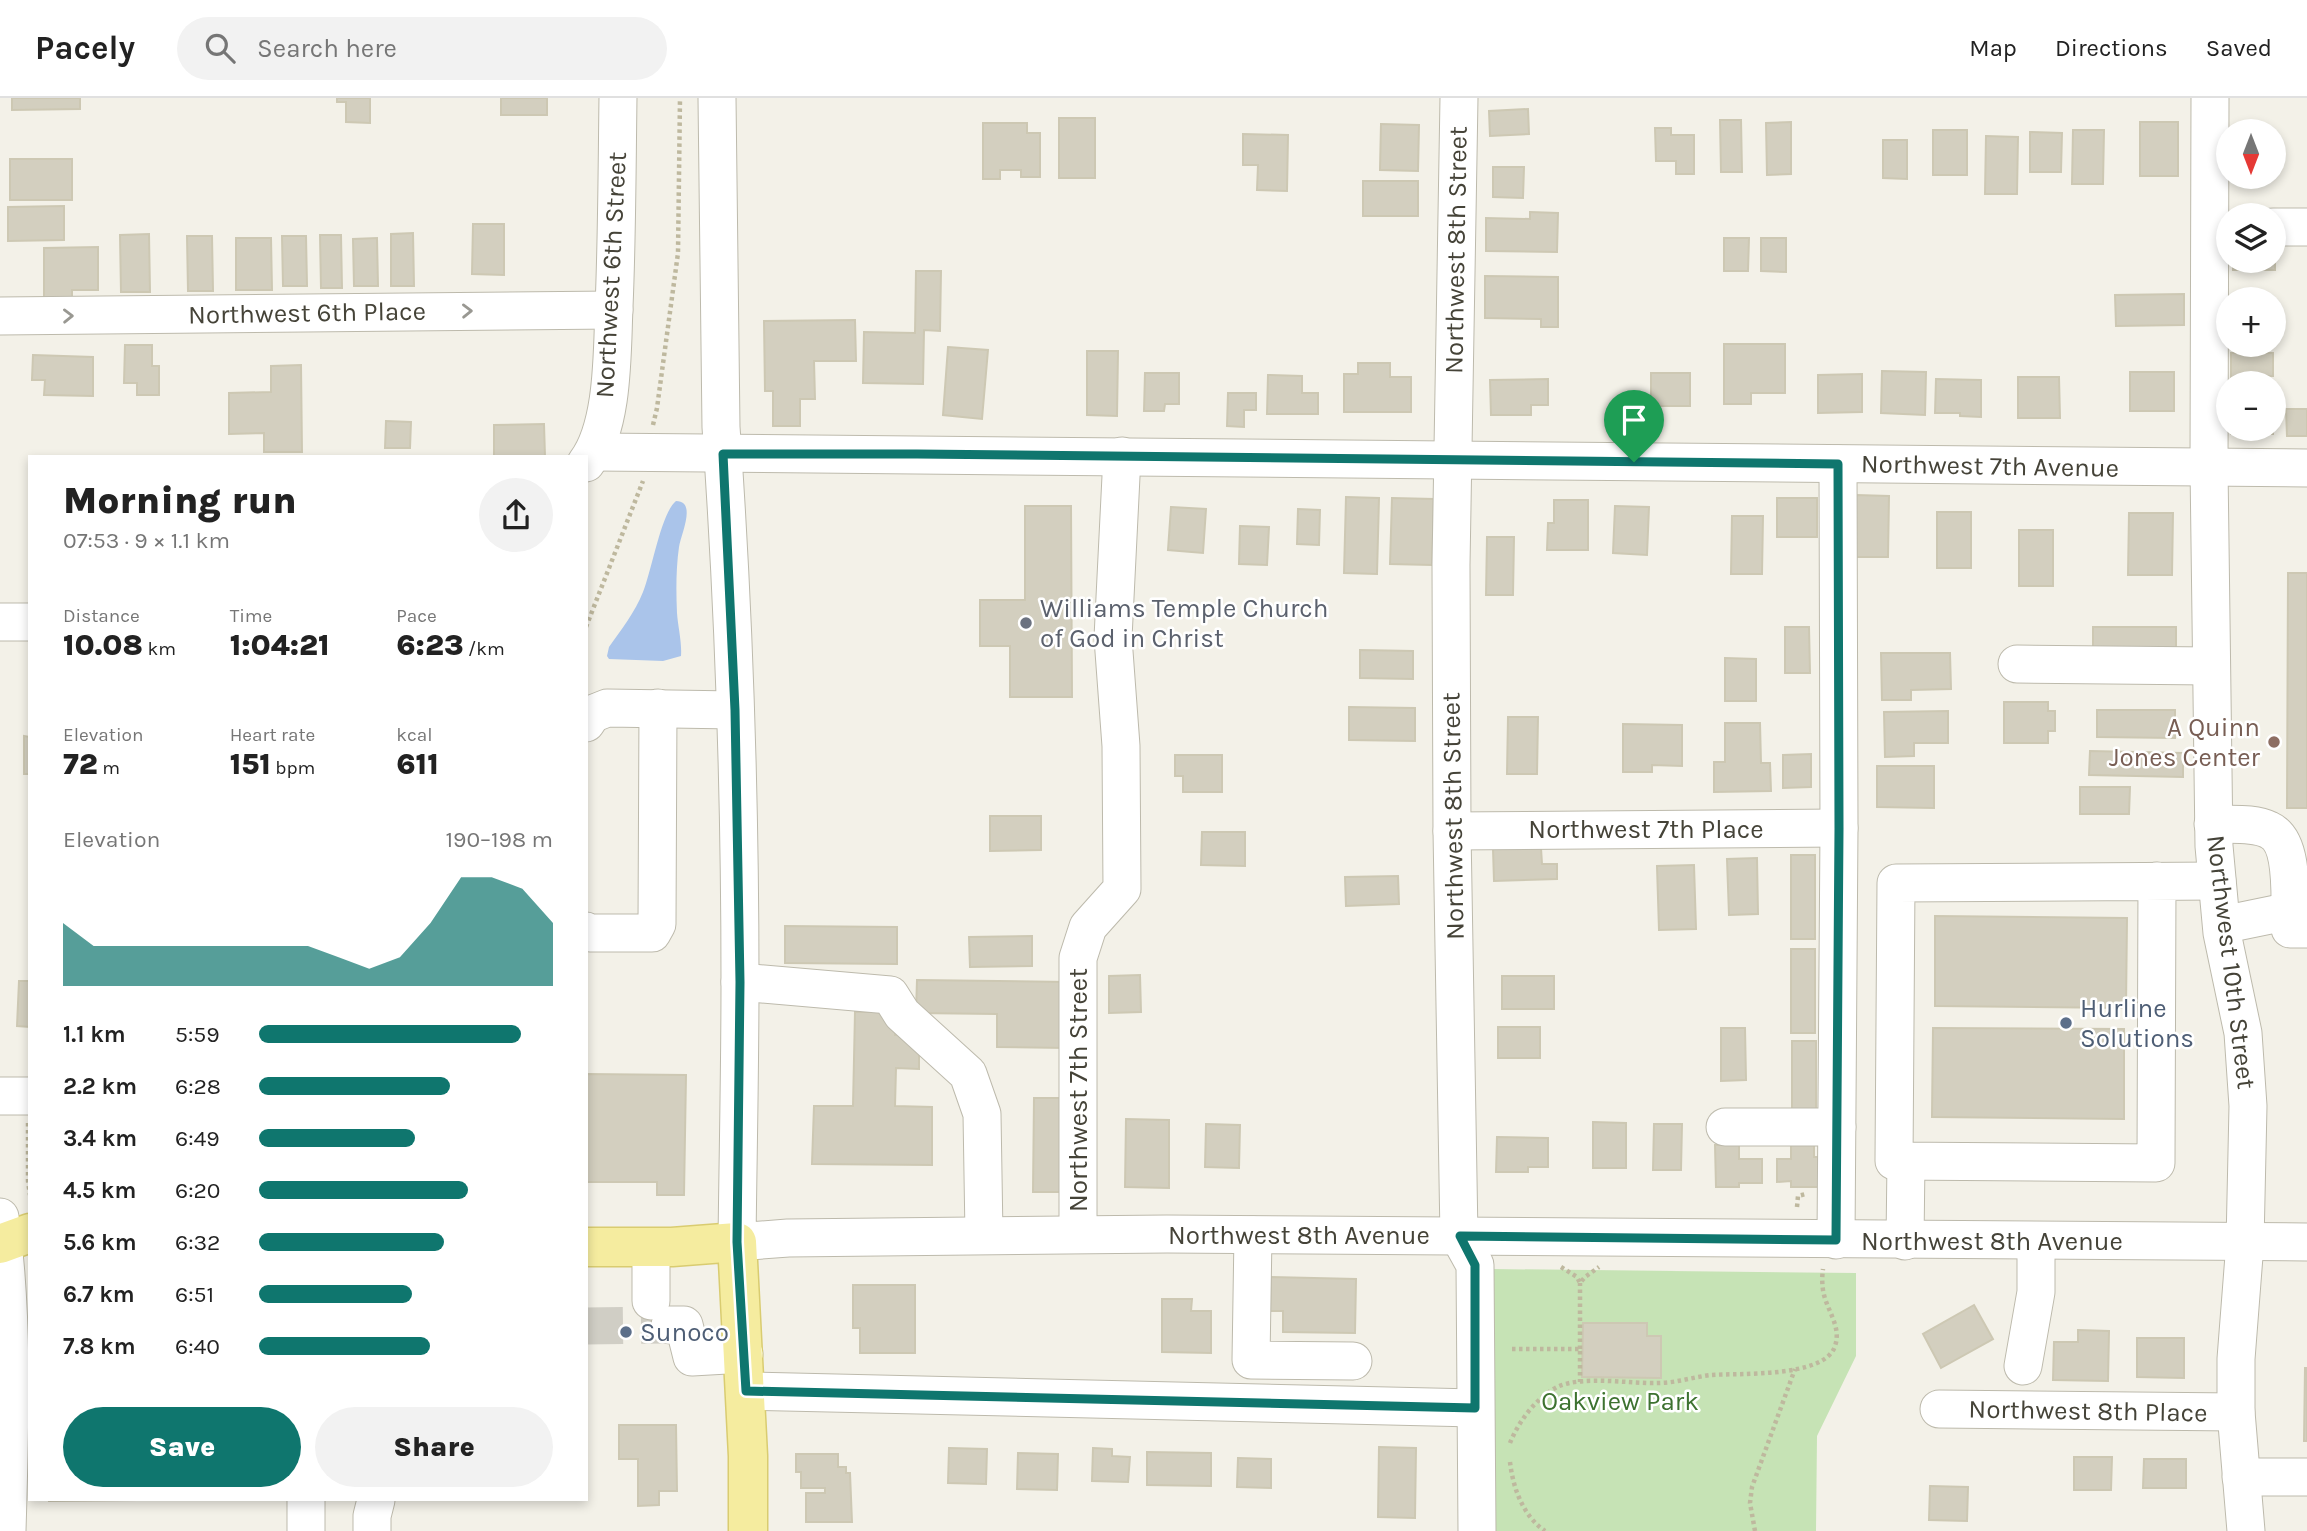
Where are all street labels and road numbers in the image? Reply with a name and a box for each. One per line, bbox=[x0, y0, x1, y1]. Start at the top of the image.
street label: Northwest 8th Street bbox=[1438, 126, 1474, 374]
street label: Northwest 6th Street bbox=[589, 151, 633, 399]
street label: Northwest 6th Place bbox=[188, 295, 426, 331]
street label: Northwest 7th Avenue bbox=[1861, 448, 2119, 484]
street label: Northwest 8th Street bbox=[1435, 692, 1471, 940]
street label: Northwest 7th Place bbox=[1528, 814, 1764, 845]
street label: Northwest 10th Street bbox=[2200, 833, 2262, 1091]
street label: Northwest 7th Street bbox=[1063, 968, 1094, 1212]
street label: Northwest 8th Avenue bbox=[1168, 1220, 1430, 1251]
street label: Northwest 8th Avenue bbox=[1861, 1226, 2123, 1257]
street label: Northwest 8th Place bbox=[1968, 1393, 2208, 1429]

